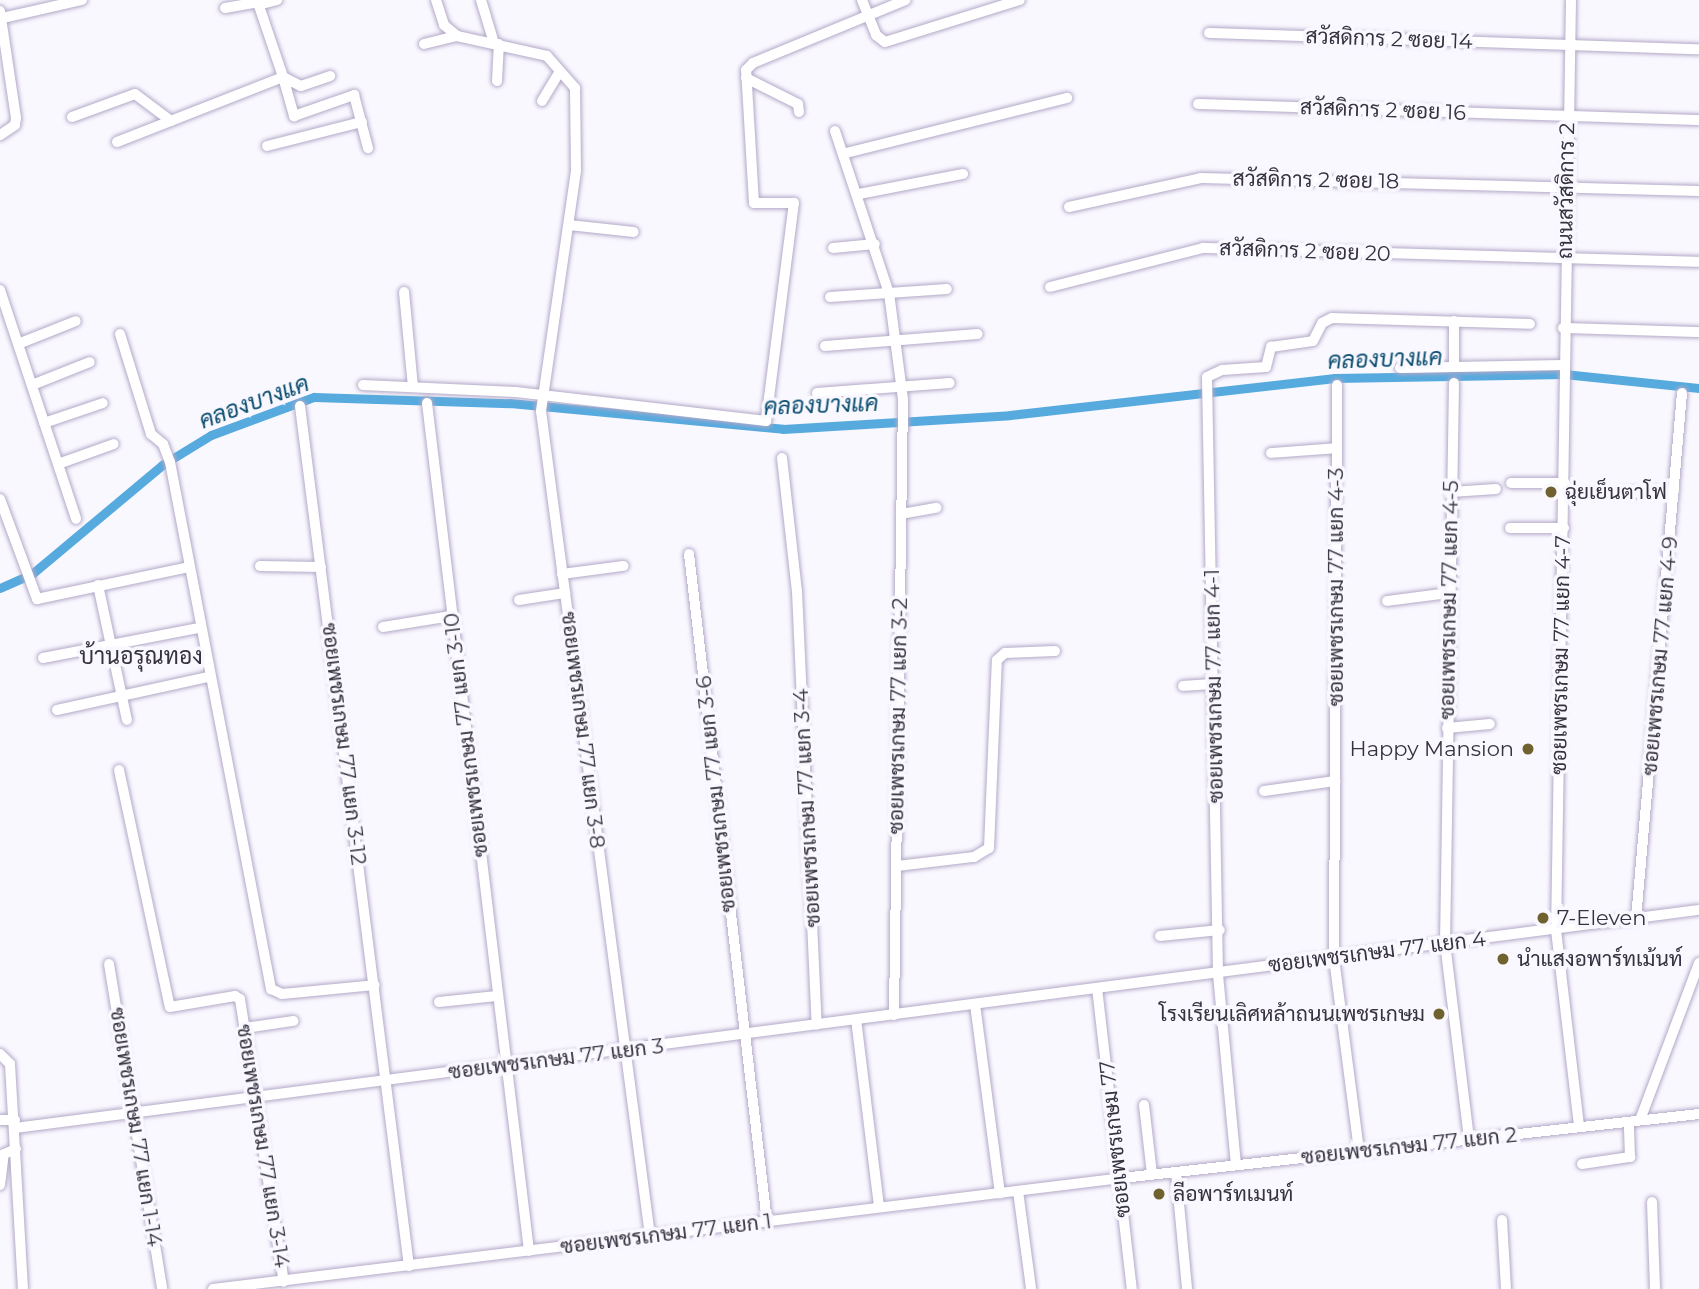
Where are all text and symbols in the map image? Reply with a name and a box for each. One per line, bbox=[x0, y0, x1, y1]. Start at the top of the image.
street label: สวัสดิการ 2 ซอย 14 bbox=[1305, 23, 1473, 55]
street label: สวัสดิการ 2 ซอย 16 bbox=[1300, 95, 1466, 125]
street label: ถนนสวัสดิการ 2 bbox=[1552, 123, 1580, 259]
street label: สวัสดิการ 2 ซอย 18 bbox=[1232, 166, 1400, 194]
street label: สวัสดิการ 2 ซอย 20 bbox=[1219, 235, 1391, 267]
water label: คลองบางแค bbox=[1327, 343, 1443, 375]
water label: คลองบางแค bbox=[195, 369, 313, 435]
water label: คลองบางแค bbox=[763, 389, 879, 421]
street label: ซอยเพชรเกษม 77 แยก 4-3 bbox=[1323, 468, 1349, 706]
place label: ฉุ่ยเย็นตาโฟ bbox=[1565, 479, 1667, 505]
street label: ซอยเพชรเกษม 77 แยก 4-5 bbox=[1434, 480, 1464, 720]
marker: ฉุ่ยเย็นตาโฟ bbox=[1543, 484, 1559, 500]
street label: ซอยเพชรเกษม 77 แยก 4-7 bbox=[1546, 535, 1576, 775]
street label: ซอยเพชรเกษม 77 แยก 4-9 bbox=[1637, 535, 1683, 777]
street label: ซอยเพชรเกษม 77 แยก 4-1 bbox=[1199, 569, 1229, 803]
street label: ซอยเพชรเกษม 77 แยก 3-2 bbox=[883, 598, 913, 834]
street label: ซอยเพชรเกษม 77 แยก 3-8 bbox=[556, 610, 610, 850]
street label: ซอยเพชรเกษม 77 แยก 3-10 bbox=[439, 611, 493, 859]
street label: ซอยเพชรเกษม 77 แยก 3-12 bbox=[317, 621, 371, 867]
district label: บ้านอรุณทอง bbox=[79, 642, 203, 670]
street label: ซอยเพชรเกษม 77 แยก 3-6 bbox=[691, 674, 741, 914]
street label: ซอยเพชรเกษม 77 แยก 3-4 bbox=[788, 688, 826, 928]
place label: Happy Mansion bbox=[1350, 736, 1514, 762]
marker: Happy Mansion bbox=[1520, 741, 1536, 757]
place label: 7-Eleven bbox=[1557, 905, 1646, 931]
marker: 7-Eleven bbox=[1535, 910, 1551, 926]
street label: ซอยเพชรเกษม 77 แยก 4 bbox=[1267, 926, 1487, 978]
place label: นำแสงอพาร์ทเม้นท์ bbox=[1517, 946, 1683, 972]
marker: นำแสงอพาร์ทเม้นท์ bbox=[1495, 951, 1511, 967]
place label: โรงเรียนเลิศหล้าถนนเพชรเกษม bbox=[1159, 1001, 1425, 1027]
street label: ซอยเพชรเกษม 77 แยก 1-14 bbox=[105, 1006, 167, 1248]
marker: โรงเรียนเลิศหล้าถนนเพชรเกษม bbox=[1431, 1006, 1447, 1022]
street label: ซอยเพชรเกษม 77 แยก 3-14 bbox=[231, 1023, 295, 1269]
street label: ซอยเพชรเกษม 77 แยก 3 bbox=[447, 1033, 665, 1085]
street label: ซอยเพชรเกษม 77 bbox=[1094, 1059, 1136, 1219]
street label: ซอยเพชรเกษม 77 แยก 2 bbox=[1300, 1122, 1518, 1170]
place label: ลีอพาร์ทเมนท์ bbox=[1173, 1181, 1293, 1207]
marker: ลีอพาร์ทเมนท์ bbox=[1151, 1186, 1167, 1202]
street label: ซอยเพชรเกษม 77 แยก 1 bbox=[559, 1209, 773, 1259]

